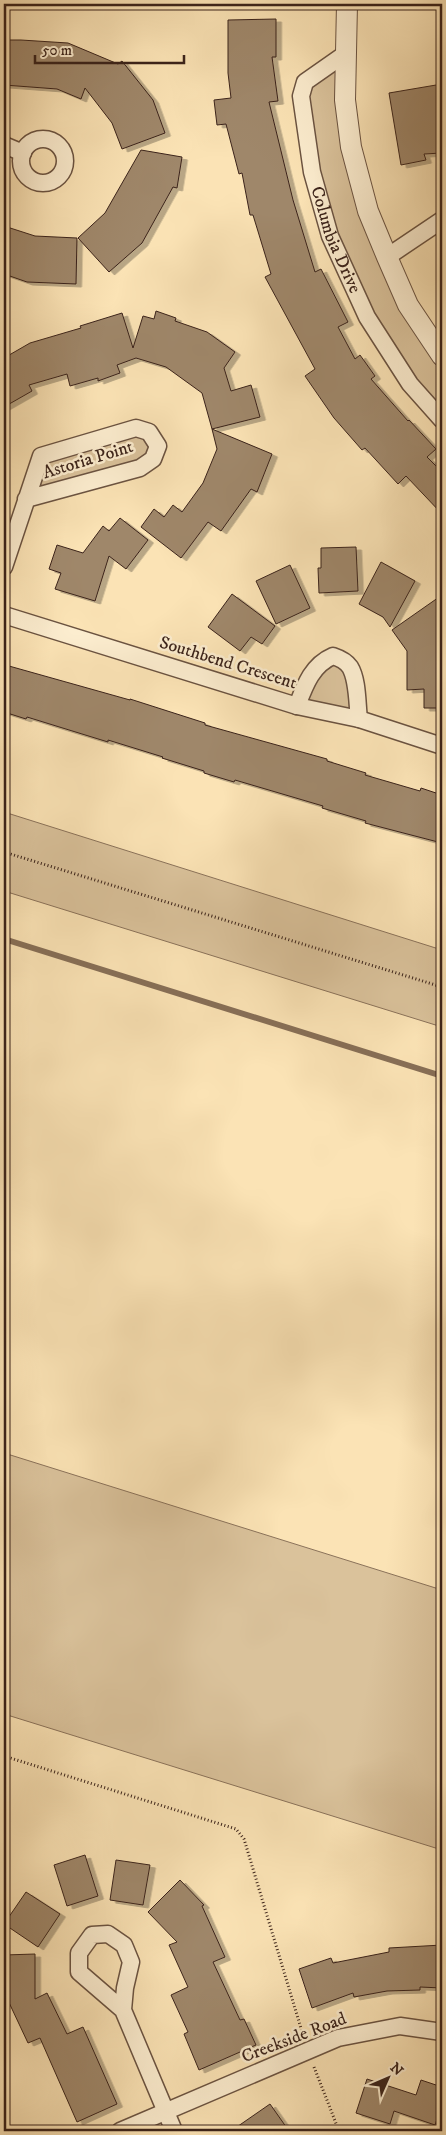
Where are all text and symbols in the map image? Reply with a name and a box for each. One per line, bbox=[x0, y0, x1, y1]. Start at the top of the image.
scale bar bbox=[35, 32, 184, 64]
text: 50 m bbox=[42, 41, 72, 60]
street label: Columbia Drive bbox=[306, 184, 366, 297]
street label: Astoria Point bbox=[40, 436, 136, 484]
street label: Southbend Crescent bbox=[157, 632, 300, 694]
street label: Creekside Road bbox=[238, 2008, 350, 2068]
north arrow bbox=[364, 2052, 414, 2102]
text: N bbox=[386, 2059, 407, 2080]

